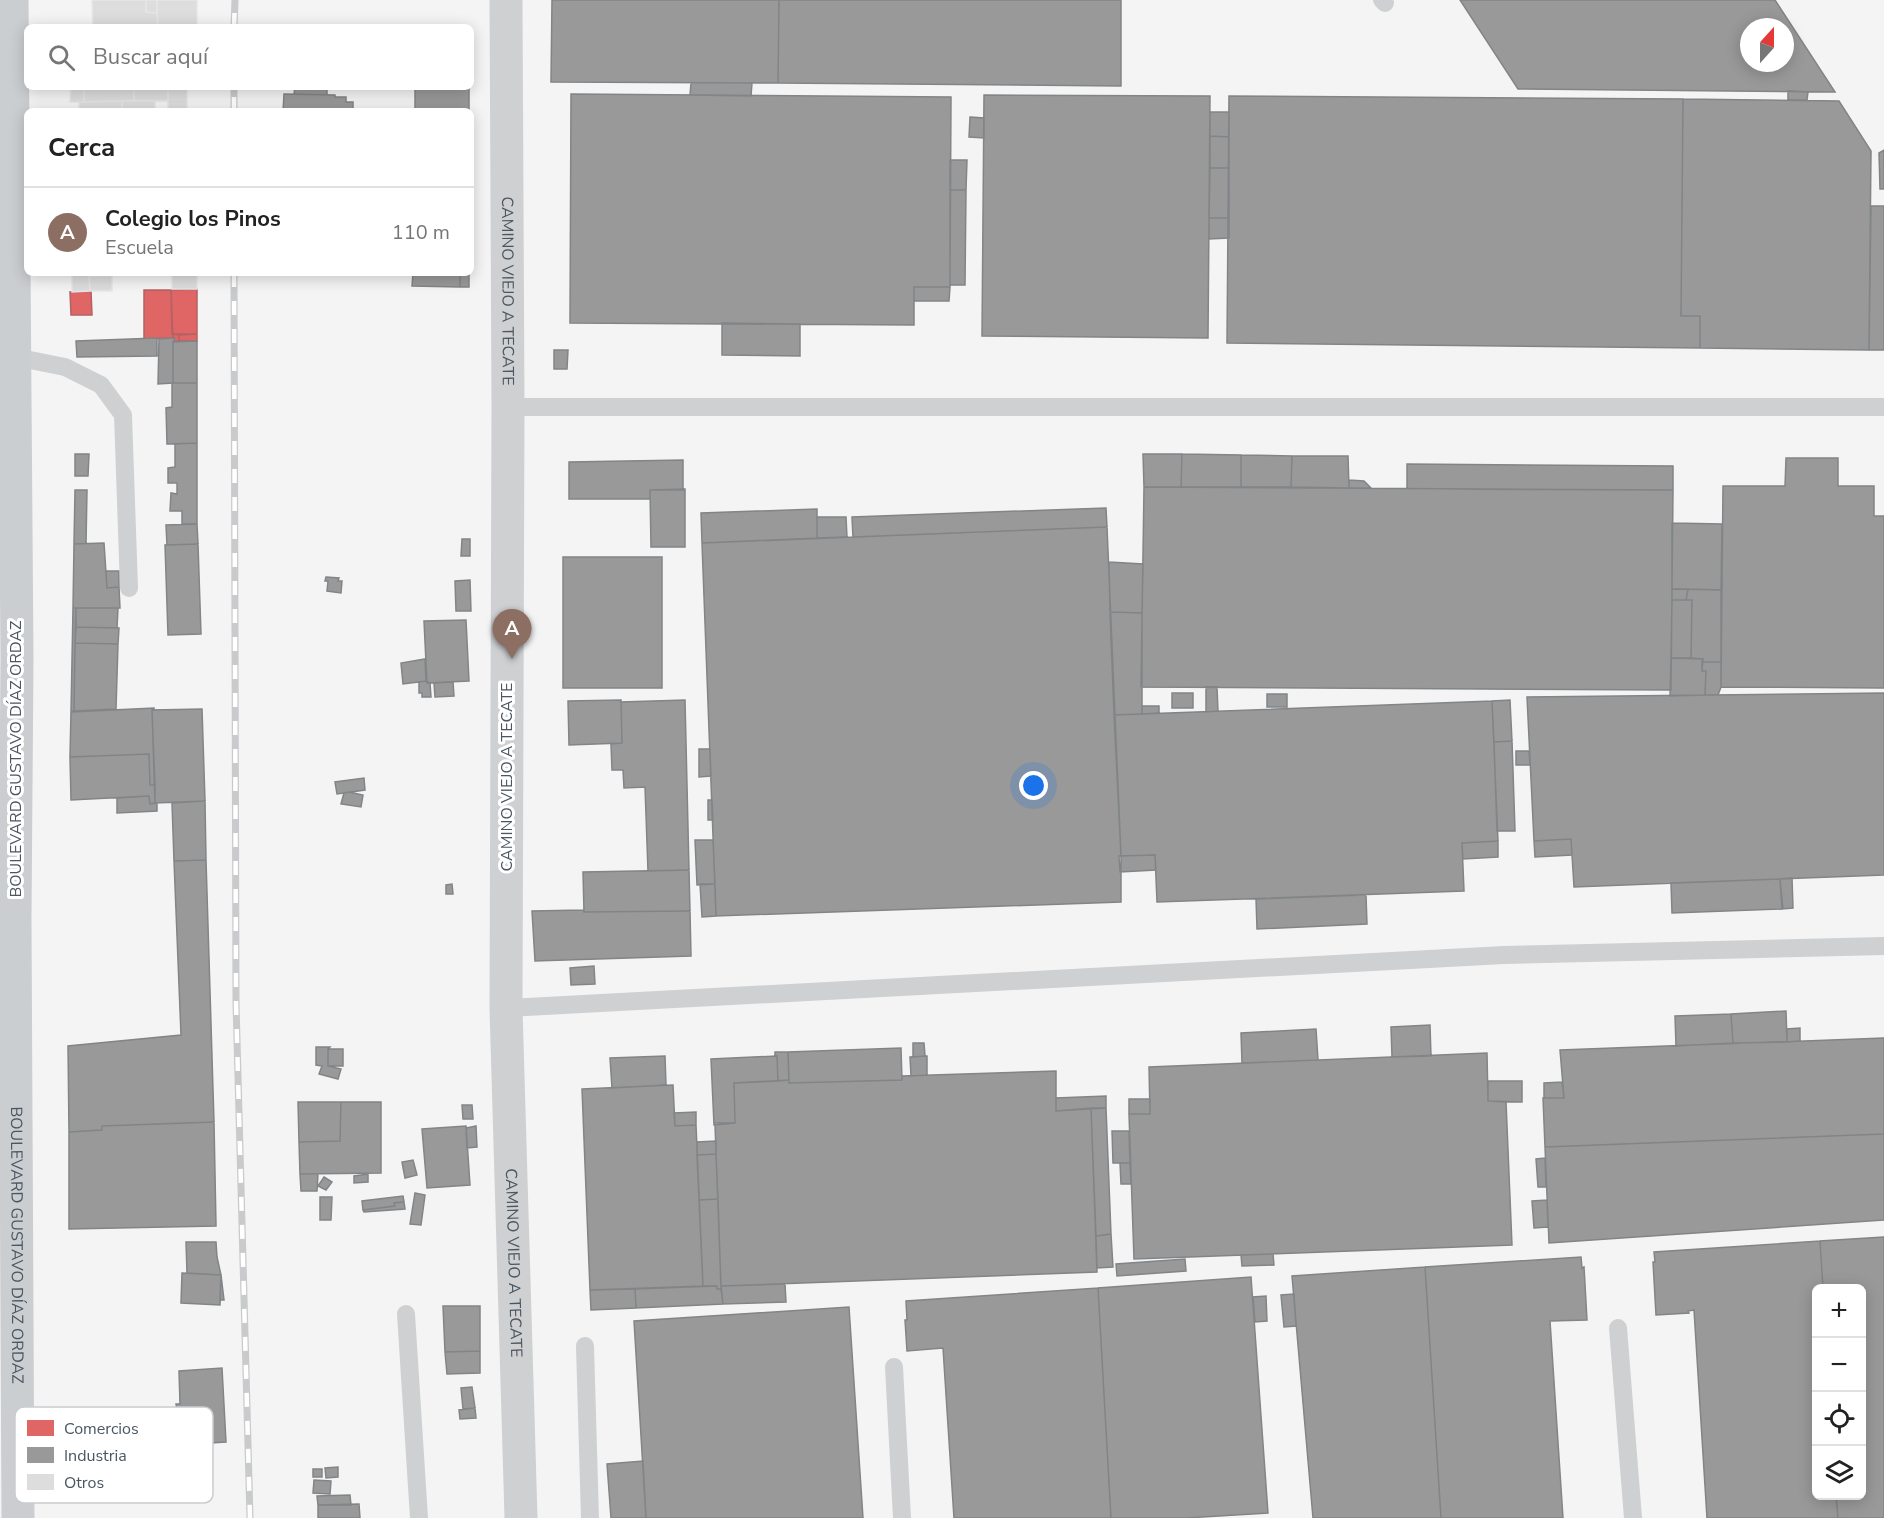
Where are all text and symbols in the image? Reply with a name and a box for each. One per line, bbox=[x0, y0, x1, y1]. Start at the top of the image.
north arrow bbox=[1740, 18, 1794, 72]
search box bbox=[24, 24, 474, 90]
icon: search bbox=[45, 41, 78, 74]
text: Buscar aquí bbox=[93, 42, 208, 72]
text: Cerca bbox=[48, 130, 115, 165]
street label: CAMINO VIEJO A TECATE bbox=[496, 196, 519, 386]
text: Colegio los Pinos bbox=[105, 204, 281, 234]
text: A bbox=[60, 219, 75, 246]
text: 110 m bbox=[392, 219, 450, 246]
text: Escuela bbox=[105, 234, 174, 261]
pin: A bbox=[492, 610, 532, 659]
street label: BOULEVARD GUSTAVO DÍAZ ORDAZ bbox=[5, 620, 27, 897]
street label: CAMINO VIEJO A TECATE bbox=[496, 683, 518, 871]
your location bbox=[1019, 771, 1048, 800]
street label: BOULEVARD GUSTAVO DÍAZ ORDAZ bbox=[5, 1106, 28, 1384]
street label: CAMINO VIEJO A TECATE bbox=[500, 1168, 527, 1358]
map controls bbox=[1812, 1284, 1866, 1500]
button: + bbox=[1812, 1284, 1866, 1338]
button: − bbox=[1812, 1338, 1866, 1392]
button: locate bbox=[1812, 1392, 1866, 1446]
legend bbox=[15, 1407, 213, 1503]
text: Comercios bbox=[64, 1418, 139, 1440]
text: Industria bbox=[64, 1445, 127, 1467]
button: layers bbox=[1812, 1446, 1866, 1500]
text: Otros bbox=[64, 1472, 104, 1494]

